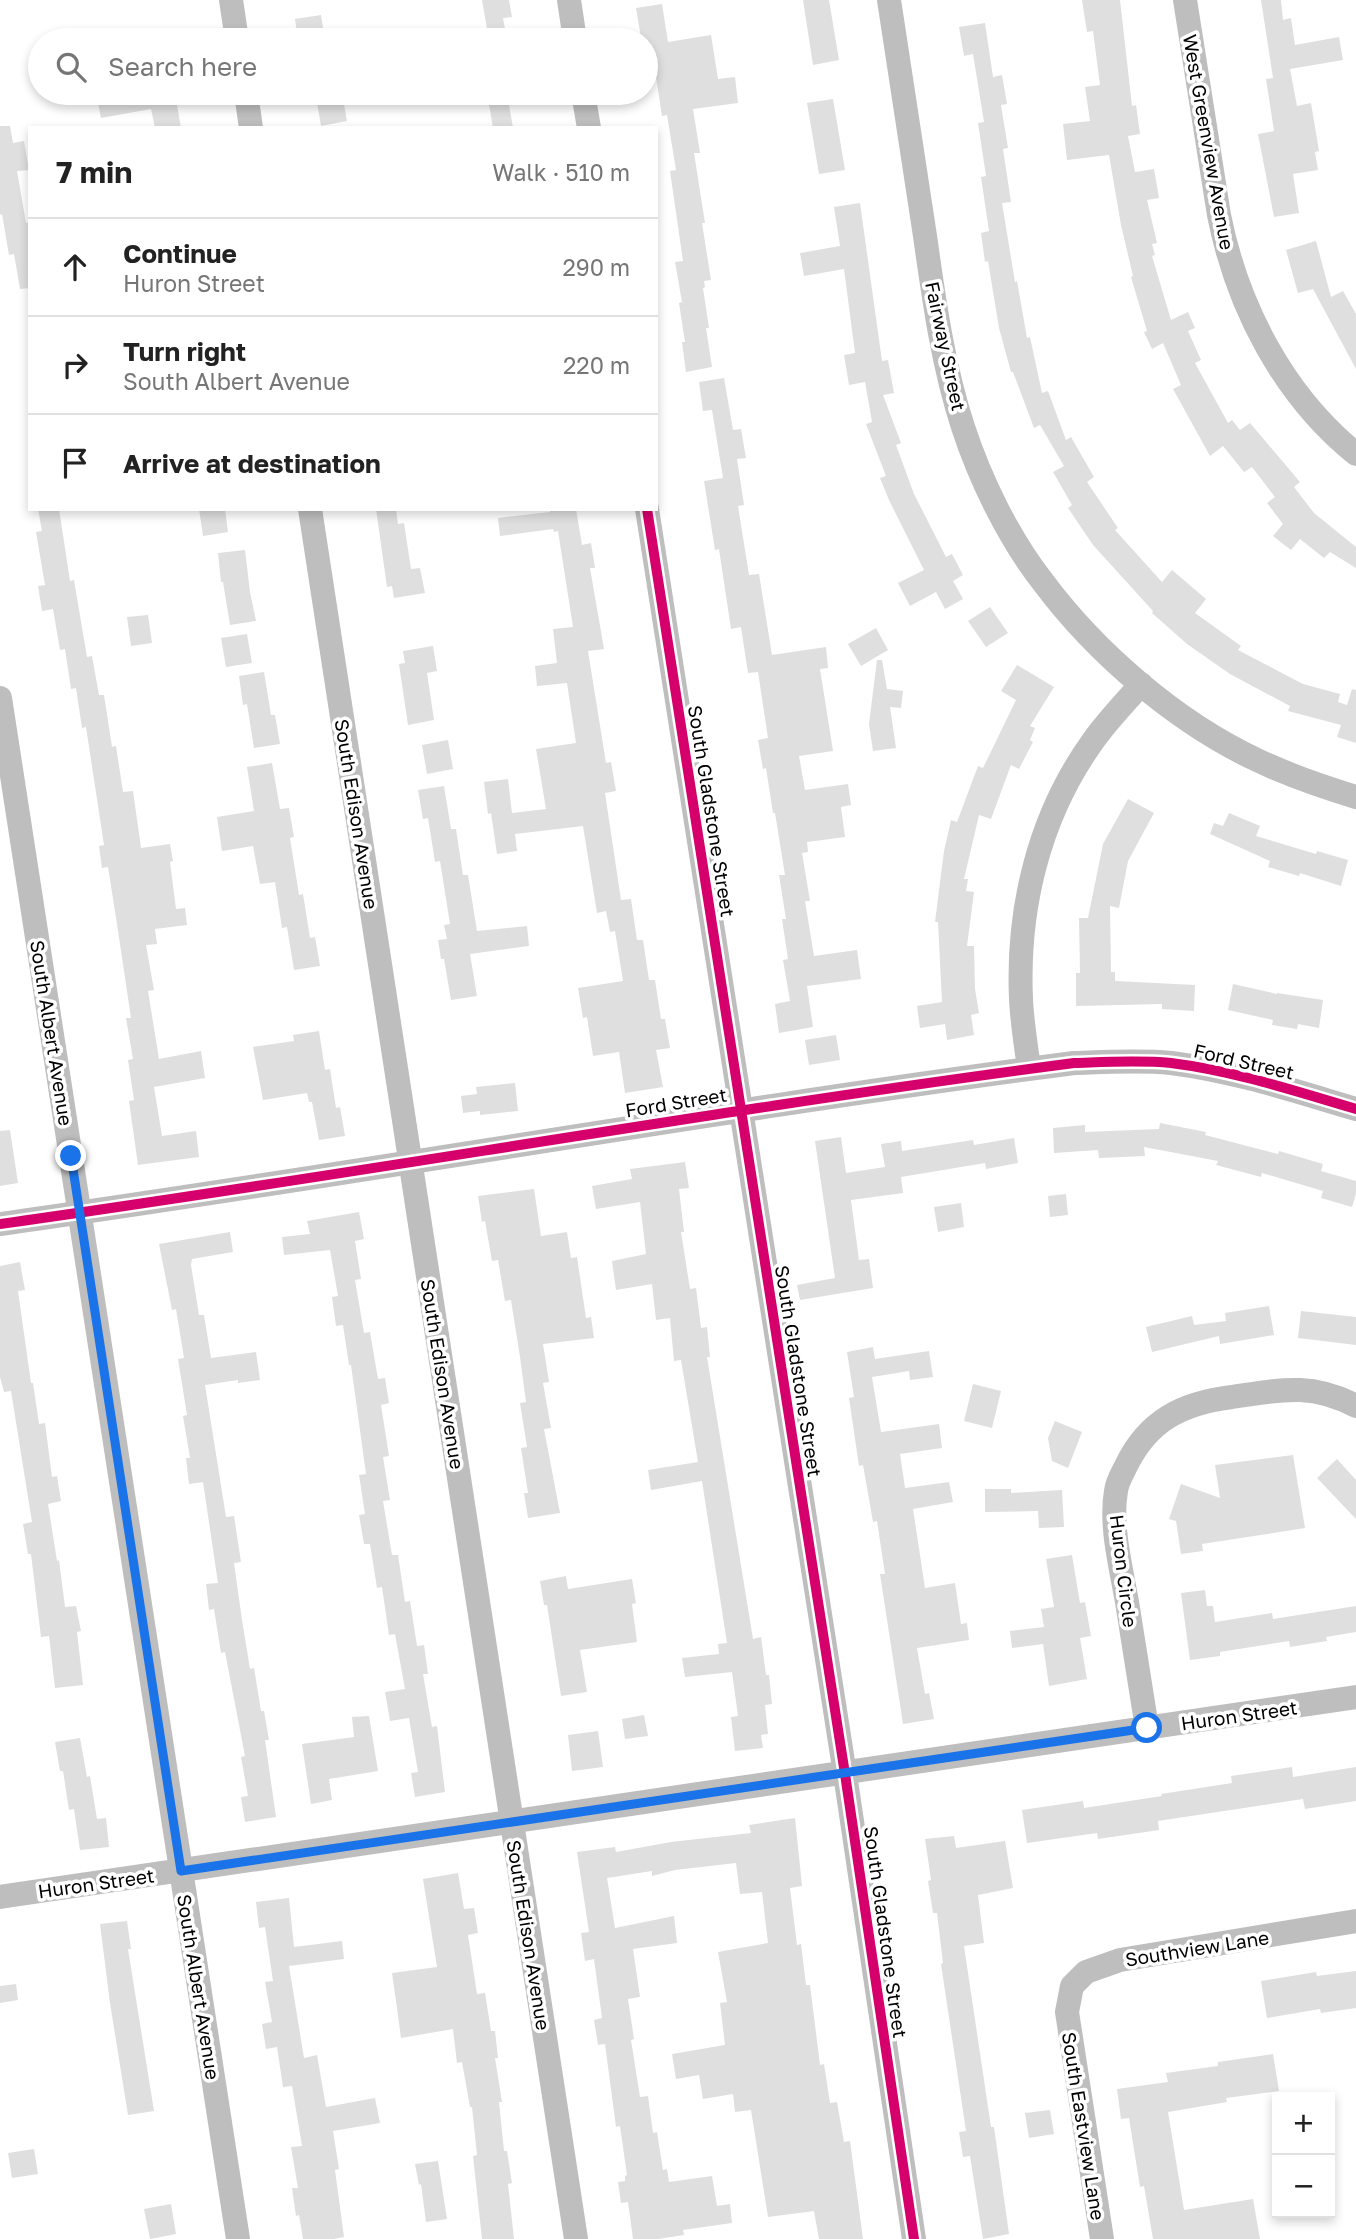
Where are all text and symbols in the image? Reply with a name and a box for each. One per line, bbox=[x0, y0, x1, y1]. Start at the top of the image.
search box bbox=[28, 28, 658, 105]
street label: West Greenview Avenue bbox=[1179, 32, 1239, 252]
icon: search bbox=[52, 48, 90, 86]
text: Search here bbox=[108, 51, 257, 82]
text: 7 min bbox=[56, 154, 132, 190]
text: Walk · 510 m bbox=[492, 158, 630, 186]
text: Continue bbox=[123, 238, 237, 269]
icon: ahead bbox=[56, 248, 94, 286]
text: 290 m bbox=[562, 253, 630, 281]
text: Huron Street bbox=[123, 269, 265, 297]
street label: Fairway Street bbox=[921, 279, 971, 413]
text: Turn right bbox=[123, 336, 246, 367]
icon: right bbox=[56, 346, 94, 384]
text: 220 m bbox=[563, 351, 630, 379]
text: South Albert Avenue bbox=[123, 367, 350, 395]
icon: arrive bbox=[56, 444, 94, 482]
text: Arrive at destination bbox=[123, 448, 381, 479]
street label: South Gladstone Street bbox=[684, 704, 740, 918]
street label: South Edison Avenue bbox=[331, 717, 383, 911]
street label: South Albert Avenue bbox=[26, 939, 78, 1127]
street label: Ford Street bbox=[1192, 1038, 1296, 1084]
street label: Ford Street bbox=[624, 1083, 728, 1121]
route end bbox=[55, 1140, 86, 1171]
street label: South Gladstone Street bbox=[771, 1264, 827, 1478]
street label: South Edison Avenue bbox=[417, 1277, 469, 1471]
street label: Huron Circle bbox=[1106, 1513, 1142, 1629]
street label: Huron Street bbox=[1179, 1695, 1299, 1735]
route start bbox=[1131, 1712, 1162, 1743]
street label: South Gladstone Street bbox=[860, 1825, 912, 2039]
street label: South Edison Avenue bbox=[503, 1838, 555, 2032]
street label: Huron Street bbox=[36, 1863, 156, 1903]
street label: South Albert Avenue bbox=[173, 1893, 225, 2081]
street label: Southview Lane bbox=[1124, 1925, 1270, 1971]
street label: South Eastview Lane bbox=[1058, 2030, 1110, 2222]
map controls bbox=[1272, 2092, 1335, 2218]
button: + bbox=[1272, 2092, 1335, 2155]
button: − bbox=[1272, 2155, 1335, 2218]

